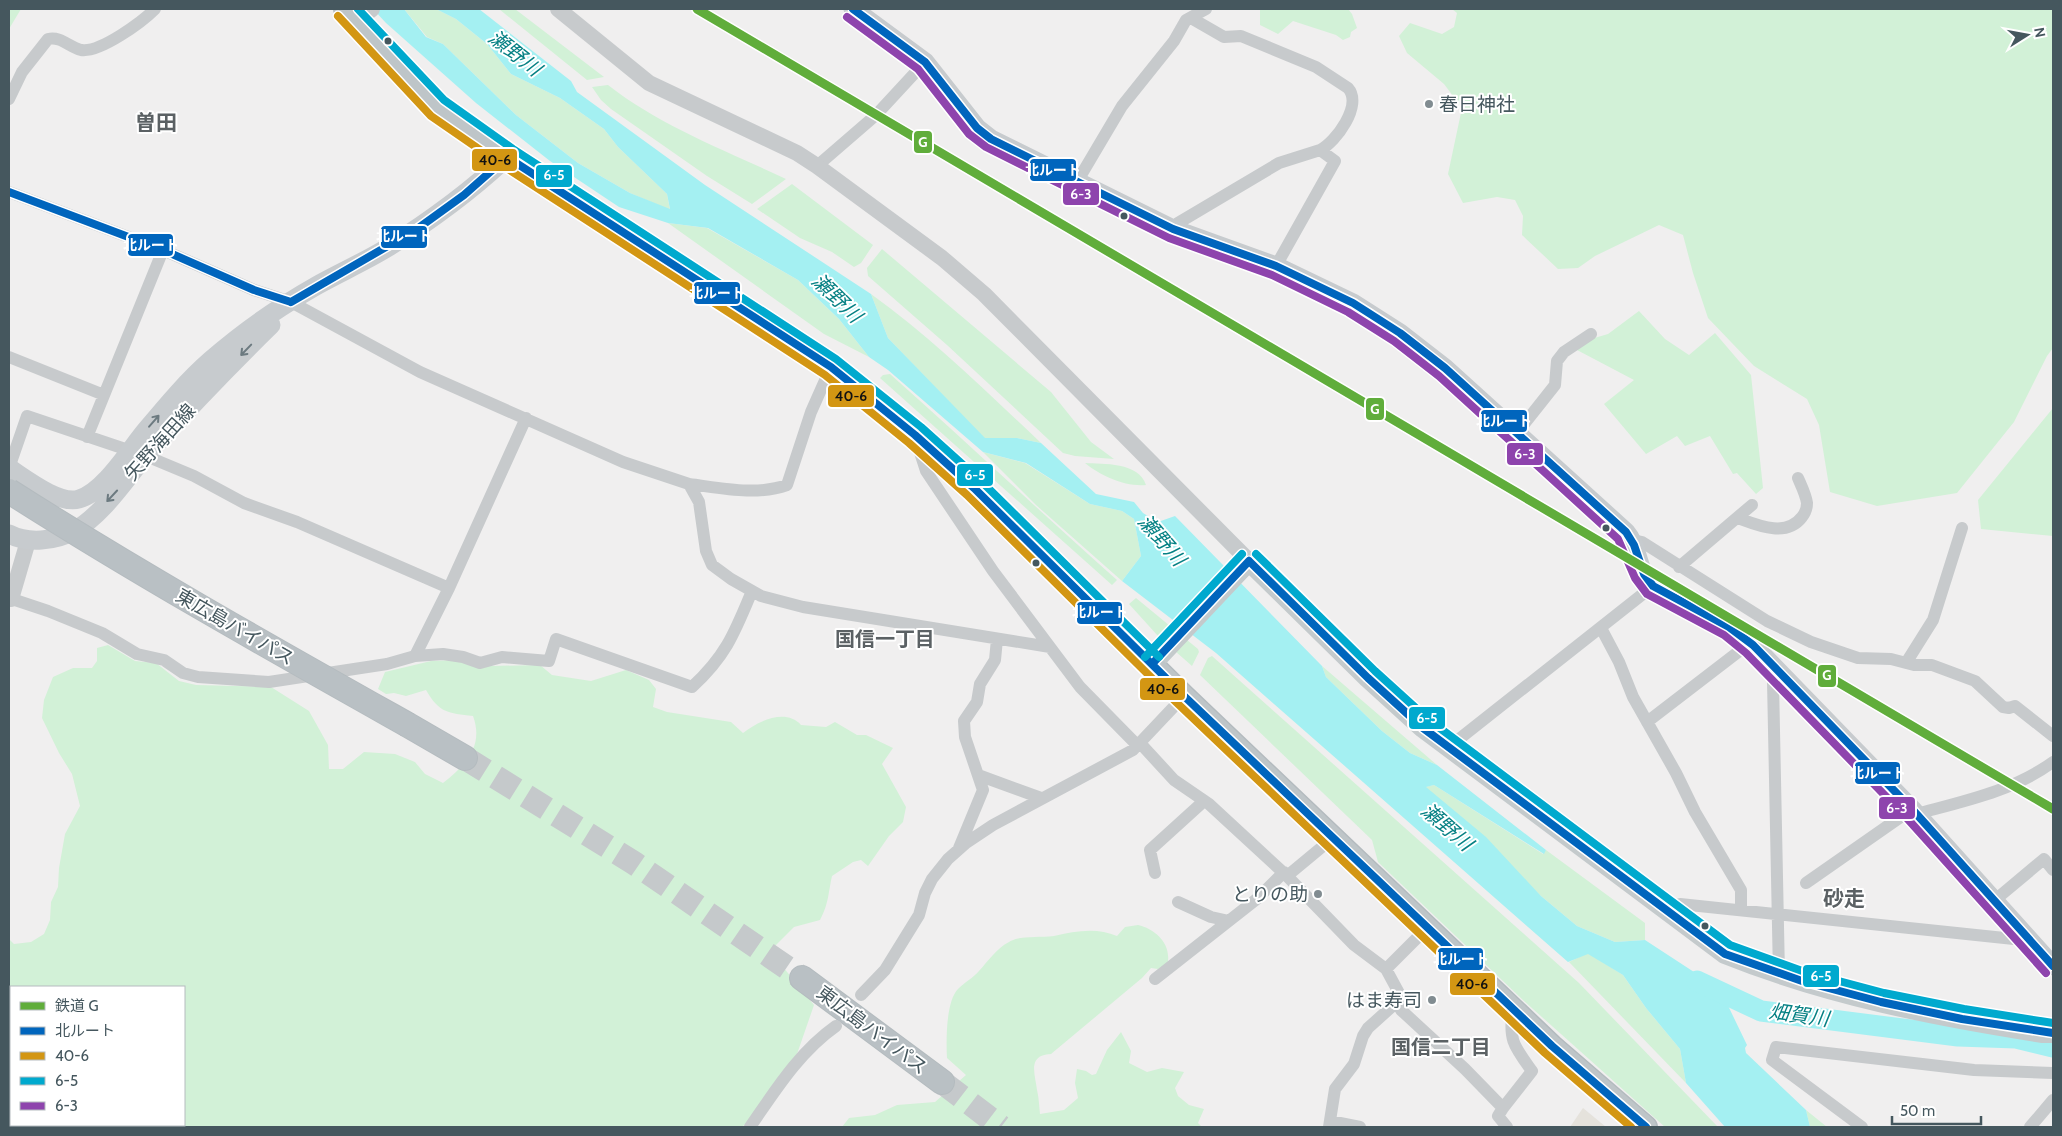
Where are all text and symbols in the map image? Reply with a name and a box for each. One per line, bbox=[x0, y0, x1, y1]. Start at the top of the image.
north arrow bbox=[2002, 10, 2052, 60]
water label: 瀬野川 bbox=[484, 25, 548, 82]
text: N bbox=[2030, 26, 2050, 39]
unlabelled marker bbox=[383, 36, 393, 46]
place label: 春日神社 bbox=[1439, 93, 1515, 116]
marker: 春日神社 bbox=[1423, 98, 1435, 110]
district label: 曽田 bbox=[135, 110, 177, 135]
line badge: G bbox=[913, 130, 933, 154]
text: G bbox=[918, 133, 928, 151]
line badge: 40-6 bbox=[471, 148, 518, 172]
text: 40-6 bbox=[479, 151, 511, 169]
line badge: 北ルート bbox=[1029, 158, 1077, 182]
text: 北ルート bbox=[1025, 161, 1081, 179]
line badge: 6-5 bbox=[535, 164, 573, 188]
text: 6-5 bbox=[543, 166, 565, 184]
line badge: 6-3 bbox=[1062, 182, 1100, 206]
text: 6-3 bbox=[1070, 185, 1092, 203]
unlabelled marker bbox=[1119, 211, 1129, 221]
line badge: 北ルート bbox=[380, 225, 428, 249]
text: 北ルート bbox=[376, 227, 432, 245]
line badge: 北ルート bbox=[127, 233, 174, 257]
text: 北ルート bbox=[123, 236, 179, 254]
water label: 瀬野川 bbox=[807, 269, 868, 329]
line badge: 北ルート bbox=[693, 281, 741, 305]
text: 北ルート bbox=[689, 284, 745, 302]
one-way arrow bbox=[240, 344, 252, 356]
line badge: 40-6 bbox=[827, 384, 875, 408]
text: 40-6 bbox=[835, 387, 867, 405]
line badge: G bbox=[1365, 397, 1385, 421]
street label: 矢野海田線 bbox=[120, 399, 200, 485]
text: G bbox=[1370, 400, 1380, 418]
line badge: 北ルート bbox=[1480, 409, 1528, 433]
text: 北ルート bbox=[1476, 412, 1532, 430]
one-way arrow bbox=[148, 415, 159, 428]
line badge: 6-3 bbox=[1506, 442, 1544, 466]
text: 6-3 bbox=[1514, 445, 1536, 463]
line badge: 6-5 bbox=[956, 463, 994, 487]
text: 6-5 bbox=[964, 466, 986, 484]
one-way arrow bbox=[106, 489, 118, 502]
water label: 瀬野川 bbox=[1133, 509, 1192, 572]
unlabelled marker bbox=[1601, 523, 1611, 533]
unlabelled marker bbox=[1031, 558, 1041, 568]
street label: 東広島バイパス bbox=[172, 584, 298, 670]
line badge: 北ルート bbox=[1076, 601, 1123, 625]
text: 北ルート bbox=[1072, 603, 1128, 621]
district label: 国信一丁目 bbox=[835, 627, 935, 651]
line badge: G bbox=[1817, 664, 1837, 688]
text: G bbox=[1822, 666, 1832, 684]
line badge: 40-6 bbox=[1139, 677, 1186, 701]
text: 40-6 bbox=[1147, 680, 1179, 698]
line badge: 6-5 bbox=[1408, 706, 1446, 730]
text: 6-5 bbox=[1416, 709, 1438, 727]
line badge: 北ルート bbox=[1854, 761, 1901, 785]
text: 北ルート bbox=[1850, 764, 1906, 782]
line badge: 6-3 bbox=[1878, 796, 1916, 820]
water label: 瀬野川 bbox=[1416, 798, 1479, 857]
text: 6-3 bbox=[1886, 799, 1908, 817]
place label: とりの助 bbox=[1232, 883, 1308, 906]
district label: 砂走 bbox=[1823, 886, 1865, 911]
marker: とりの助 bbox=[1312, 888, 1324, 900]
unlabelled marker bbox=[1700, 921, 1710, 931]
line badge: 北ルート bbox=[1437, 947, 1484, 971]
text: 北ルート bbox=[1433, 950, 1489, 968]
line badge: 6-5 bbox=[1802, 964, 1840, 988]
text: 6-5 bbox=[1810, 967, 1832, 985]
line badge: 40-6 bbox=[1449, 972, 1496, 996]
text: 40-6 bbox=[1456, 975, 1488, 993]
street label: 東広島バイパス bbox=[812, 981, 932, 1079]
legend bbox=[10, 986, 185, 1126]
place label: はま寿司 bbox=[1346, 989, 1422, 1012]
marker: はま寿司 bbox=[1426, 994, 1438, 1006]
text: 鉄道 G bbox=[55, 997, 98, 1015]
water label: 畑賀川 bbox=[1768, 999, 1832, 1031]
text: 北ルート bbox=[55, 1022, 115, 1040]
district label: 国信二丁目 bbox=[1391, 1035, 1491, 1059]
text: 40-6 bbox=[55, 1047, 89, 1065]
text: 6-5 bbox=[55, 1072, 78, 1090]
scale bar bbox=[1892, 1094, 1981, 1126]
text: 6-3 bbox=[55, 1097, 78, 1115]
text: 50 m bbox=[1900, 1102, 1935, 1120]

